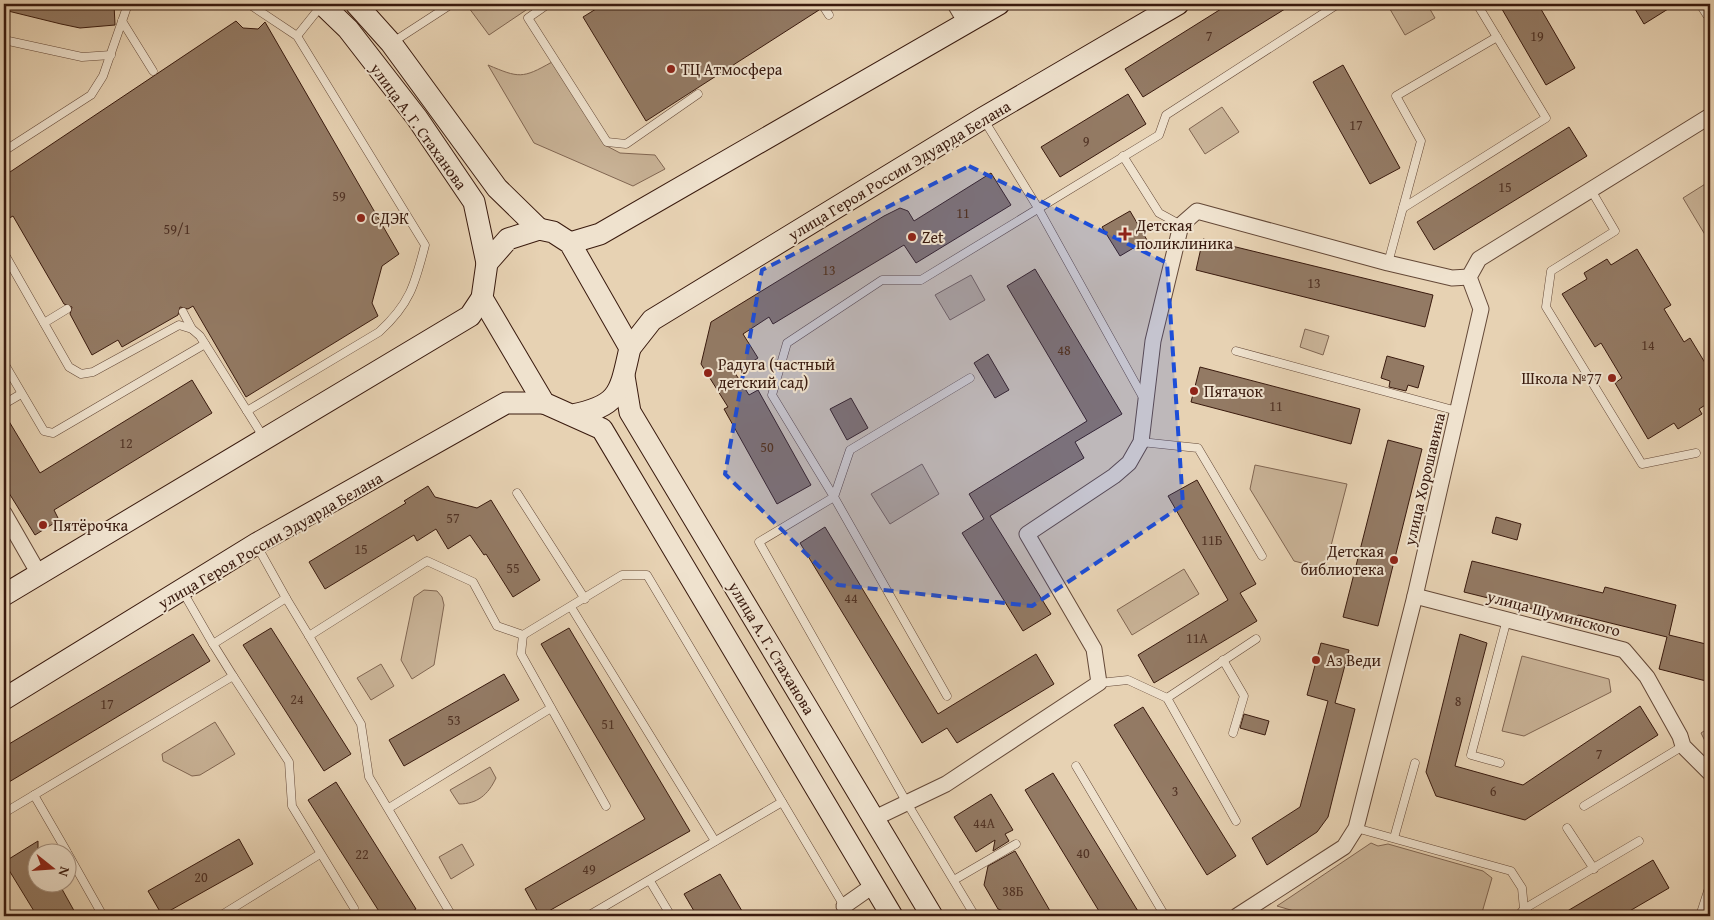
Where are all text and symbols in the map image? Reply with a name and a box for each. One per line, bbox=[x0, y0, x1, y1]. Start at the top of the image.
house number: 7 bbox=[1206, 26, 1213, 46]
house number: 19 bbox=[1530, 26, 1544, 46]
street label: улица А. Г. Стаханова bbox=[364, 57, 474, 195]
place label: ТЦ Атмосфера bbox=[681, 57, 783, 81]
marker: ТЦ Атмосфера bbox=[665, 63, 677, 75]
street label: улица Героя России Эдуарда Белана bbox=[782, 94, 1015, 247]
house number: 17 bbox=[1349, 115, 1363, 135]
house number: 9 bbox=[1083, 131, 1090, 151]
house number: 15 bbox=[1498, 177, 1512, 197]
house number: 59 bbox=[332, 186, 346, 206]
house number: 11 bbox=[956, 203, 970, 223]
place label: СДЭК bbox=[371, 206, 409, 230]
marker: СДЭК bbox=[355, 212, 367, 224]
place label: Детская поликлиника bbox=[1135, 213, 1233, 255]
house number: 59/1 bbox=[164, 219, 190, 239]
place label: Zet bbox=[922, 225, 944, 249]
marker: Детская поликлиника bbox=[1118, 227, 1132, 241]
marker: Zet bbox=[906, 231, 918, 243]
house number: 13 bbox=[822, 260, 836, 280]
house number: 13 bbox=[1307, 273, 1321, 293]
house number: 14 bbox=[1641, 335, 1655, 355]
house number: 48 bbox=[1057, 340, 1071, 360]
place label: Радуга (частный детский сад) bbox=[718, 352, 836, 394]
place label: Школа №77 bbox=[1522, 366, 1602, 390]
marker: Радуга (частный детский сад) bbox=[702, 367, 714, 379]
marker: Школа №77 bbox=[1606, 372, 1618, 384]
place label: Пятачок bbox=[1204, 379, 1263, 403]
marker: Пятачок bbox=[1188, 385, 1200, 397]
house number: 11 bbox=[1269, 396, 1283, 416]
street label: улица Хорошавина bbox=[1397, 410, 1451, 549]
house number: 12 bbox=[119, 433, 133, 453]
house number: 50 bbox=[760, 437, 774, 457]
street label: улица Героя России Эдуарда Белана bbox=[152, 465, 387, 615]
house number: 57 bbox=[446, 508, 460, 528]
place label: Пятёрочка bbox=[53, 513, 128, 537]
marker: Пятёрочка bbox=[37, 519, 49, 531]
house number: 11Б bbox=[1201, 530, 1223, 550]
house number: 15 bbox=[354, 539, 368, 559]
place label: Детская библиотека bbox=[1300, 539, 1384, 581]
marker: Детская библиотека bbox=[1388, 554, 1400, 566]
house number: 55 bbox=[506, 558, 520, 578]
street label: улица А. Г. Стаханова bbox=[722, 576, 822, 720]
street label: улица Шуминского bbox=[1484, 583, 1623, 642]
house number: 44 bbox=[844, 588, 858, 608]
house number: 11А bbox=[1186, 628, 1208, 648]
place label: Аз Веди bbox=[1326, 648, 1381, 672]
marker: Аз Веди bbox=[1310, 654, 1322, 666]
house number: 24 bbox=[290, 689, 304, 709]
house number: 8 bbox=[1455, 691, 1462, 711]
house number: 17 bbox=[100, 694, 114, 714]
house number: 53 bbox=[447, 710, 461, 730]
house number: 51 bbox=[601, 714, 615, 734]
house number: 7 bbox=[1596, 744, 1603, 764]
house number: 3 bbox=[1172, 781, 1178, 801]
house number: 6 bbox=[1490, 781, 1497, 801]
house number: 44А bbox=[973, 813, 995, 833]
north arrow bbox=[28, 842, 78, 892]
house number: 40 bbox=[1076, 843, 1090, 863]
house number: 22 bbox=[355, 844, 369, 864]
house number: 49 bbox=[582, 859, 596, 879]
text: N bbox=[53, 864, 75, 880]
house number: 20 bbox=[194, 867, 208, 887]
house number: 38Б bbox=[1002, 881, 1024, 901]

